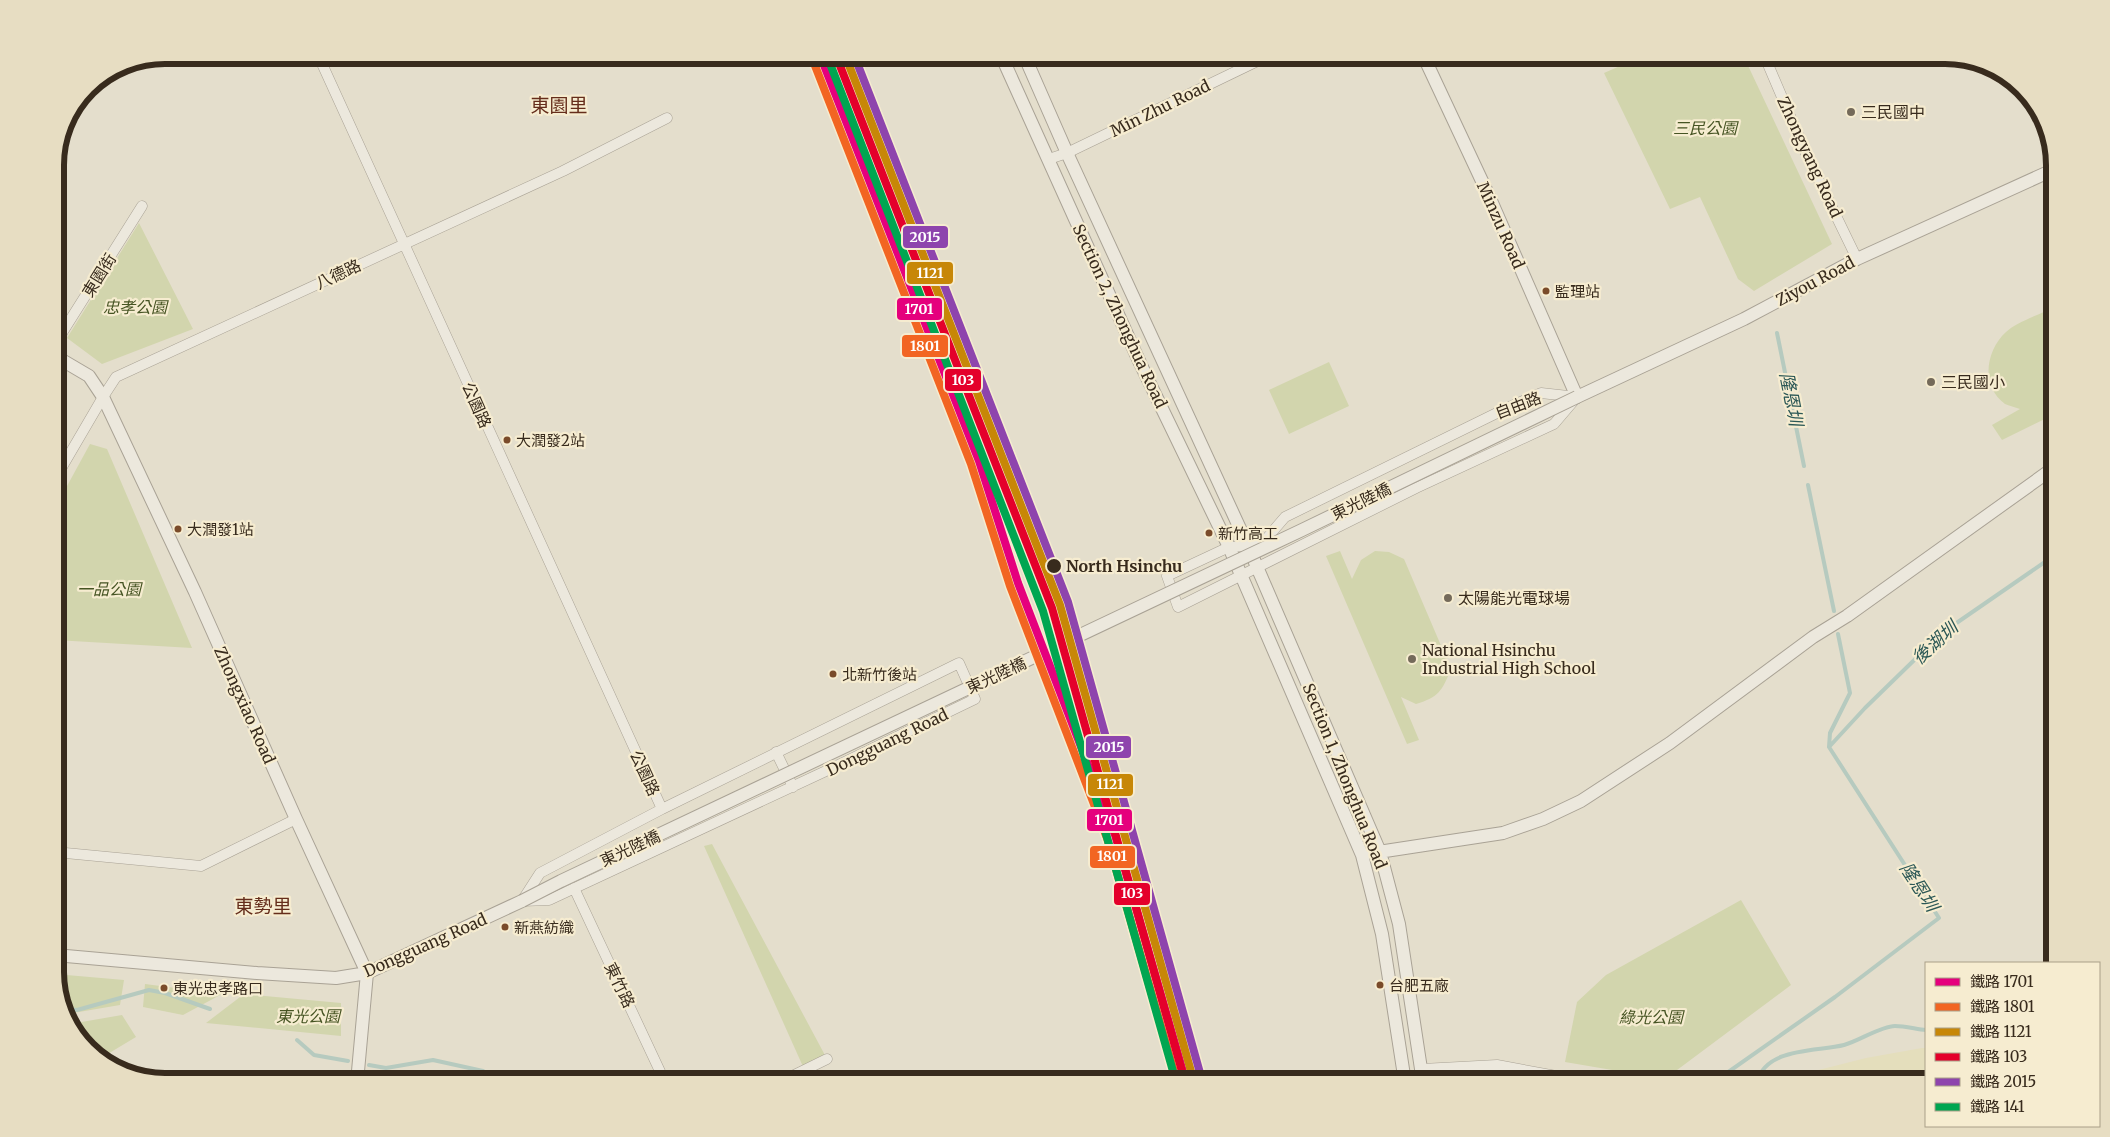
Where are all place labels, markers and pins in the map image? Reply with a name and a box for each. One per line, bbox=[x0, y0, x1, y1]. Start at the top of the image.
place label: 三民國中 bbox=[1861, 102, 1925, 122]
marker: 三民國中 bbox=[1845, 106, 1857, 118]
place label: 監理站 bbox=[1555, 282, 1600, 301]
marker: 監理站 bbox=[1541, 286, 1551, 296]
place label: 三民國小 bbox=[1941, 372, 2005, 392]
marker: 三民國小 bbox=[1925, 376, 1937, 388]
place label: 大潤發2站 bbox=[516, 431, 585, 450]
marker: 大潤發2站 bbox=[502, 435, 512, 445]
place label: 大潤發1站 bbox=[187, 520, 254, 539]
marker: 大潤發1站 bbox=[173, 524, 183, 534]
place label: 新竹高工 bbox=[1218, 524, 1278, 543]
marker: 新竹高工 bbox=[1204, 528, 1214, 538]
place label: North Hsinchu bbox=[1066, 556, 1182, 576]
marker: North Hsinchu bbox=[1045, 557, 1063, 575]
place label: 太陽能光電球場 bbox=[1458, 588, 1570, 608]
marker: 太陽能光電球場 bbox=[1442, 592, 1454, 604]
place label: National Hsinchu Industrial High School bbox=[1422, 640, 1596, 678]
marker: National Hsinchu Industrial High School bbox=[1406, 653, 1418, 665]
place label: 北新竹後站 bbox=[842, 665, 917, 684]
marker: 北新竹後站 bbox=[828, 669, 838, 679]
place label: 新燕紡織 bbox=[514, 918, 574, 937]
marker: 新燕紡織 bbox=[500, 922, 510, 932]
place label: 台肥五廠 bbox=[1389, 976, 1449, 995]
place label: 東光忠孝路口 bbox=[173, 979, 263, 998]
marker: 台肥五廠 bbox=[1375, 980, 1385, 990]
marker: 東光忠孝路口 bbox=[159, 983, 169, 993]

